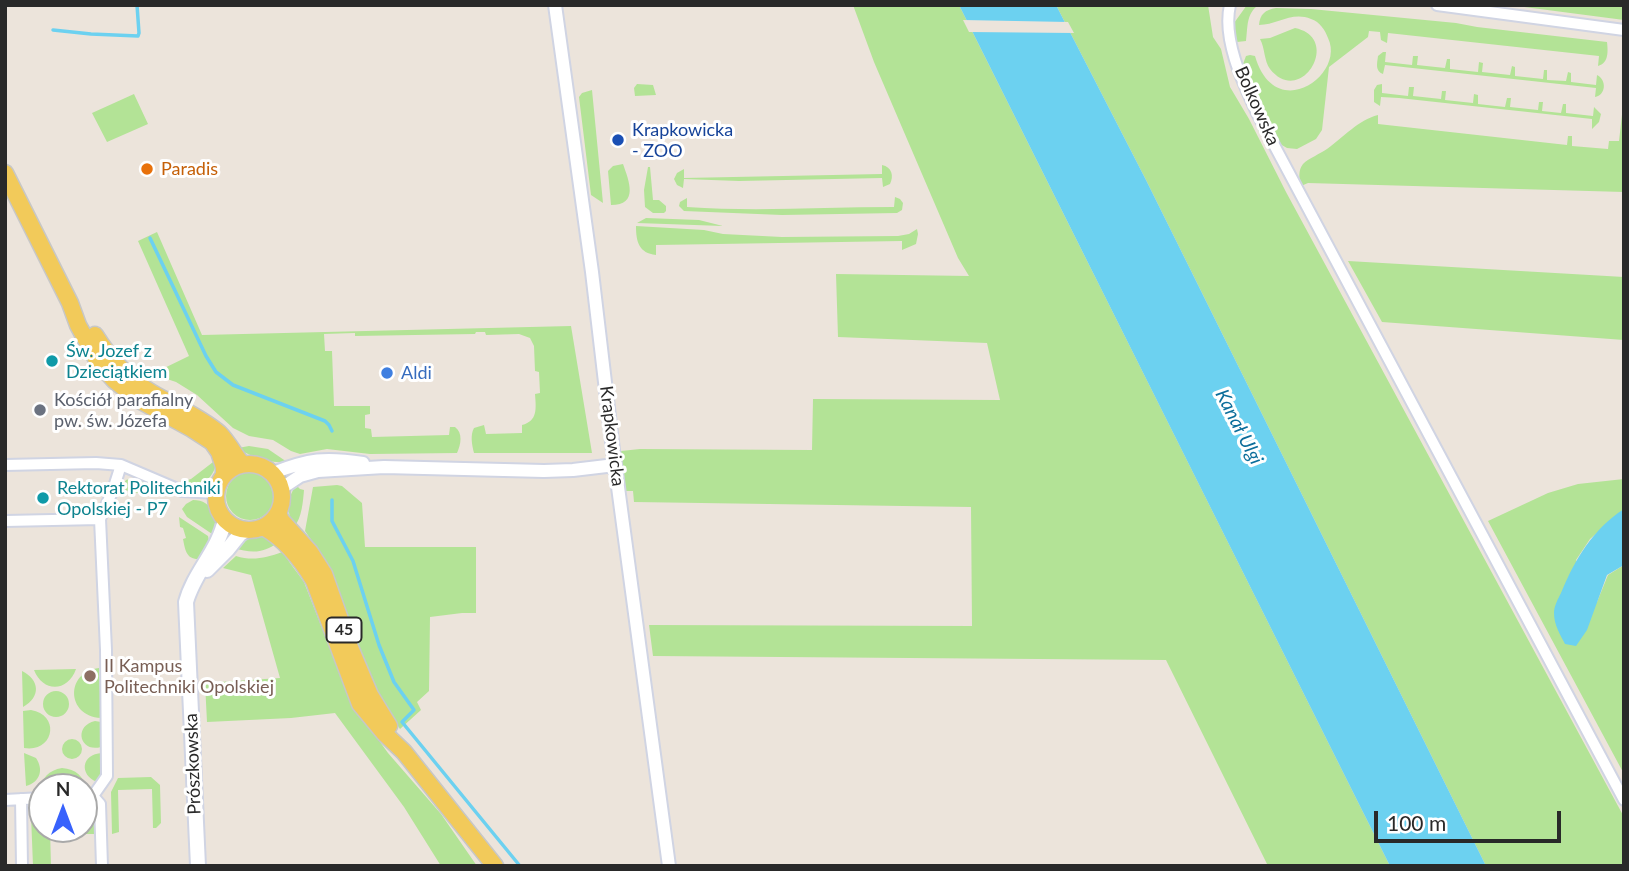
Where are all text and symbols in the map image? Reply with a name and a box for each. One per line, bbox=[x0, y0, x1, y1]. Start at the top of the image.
street label: Bolkowska bbox=[1230, 63, 1284, 149]
place label: Krapkowicka - ZOO bbox=[632, 119, 733, 162]
marker: Krapkowicka - ZOO bbox=[610, 132, 626, 148]
place label: Paradis bbox=[161, 158, 218, 180]
marker: Paradis bbox=[139, 161, 155, 177]
place label: Św. Jozef z Dzieciątkiem bbox=[66, 340, 167, 382]
marker: Św. Jozef z Dzieciątkiem bbox=[44, 353, 60, 369]
place label: Aldi bbox=[401, 362, 432, 384]
marker: Aldi bbox=[379, 365, 395, 381]
street label: Krapkowicka bbox=[595, 384, 629, 488]
water label: Kanał Ulgi bbox=[1210, 386, 1268, 468]
place label: Kościół parafialny pw. św. Józefa bbox=[54, 389, 193, 432]
marker: Kościół parafialny pw. św. Józefa bbox=[32, 402, 48, 418]
place label: Rektorat Politechniki Opolskiej - P7 bbox=[57, 477, 221, 520]
marker: Rektorat Politechniki Opolskiej - P7 bbox=[35, 490, 51, 506]
road number: 45 bbox=[326, 618, 362, 642]
place label: II Kampus Politechniki Opolskiej bbox=[104, 655, 274, 698]
marker: II Kampus Politechniki Opolskiej bbox=[82, 668, 98, 684]
street label: Prószkowska bbox=[180, 713, 206, 815]
north arrow bbox=[28, 773, 98, 843]
text: N bbox=[56, 777, 70, 800]
scale bar bbox=[1377, 798, 1564, 842]
text: 100 m bbox=[1387, 810, 1446, 835]

